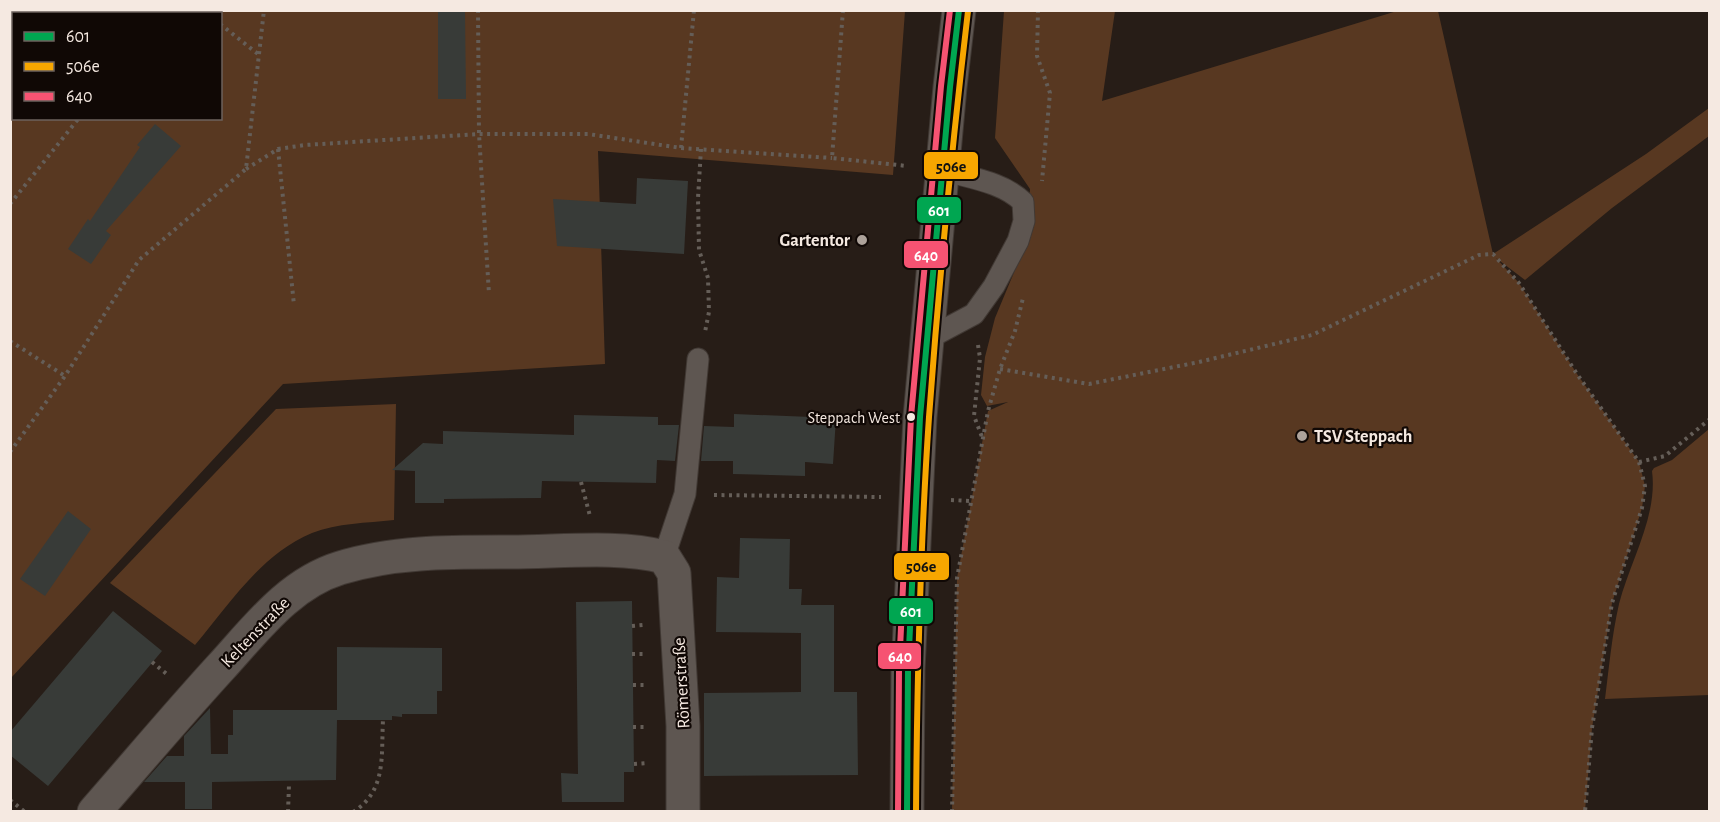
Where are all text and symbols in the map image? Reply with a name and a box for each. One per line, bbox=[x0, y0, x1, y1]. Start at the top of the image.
legend bbox=[12, 12, 222, 120]
text: 601 bbox=[66, 28, 90, 46]
text: 506e bbox=[66, 58, 100, 76]
text: 640 bbox=[66, 88, 93, 106]
line badge: 506e bbox=[923, 151, 979, 180]
text: 506e bbox=[936, 159, 967, 175]
line badge: 601 bbox=[916, 196, 962, 224]
text: 601 bbox=[928, 203, 950, 219]
place label: Gartentor bbox=[780, 232, 851, 250]
marker: Gartentor bbox=[855, 233, 869, 247]
line badge: 640 bbox=[903, 240, 949, 269]
text: 640 bbox=[914, 248, 938, 264]
place label: Steppach West bbox=[807, 410, 900, 426]
marker: Steppach West bbox=[905, 411, 917, 423]
place label: TSV Steppach bbox=[1314, 428, 1412, 446]
marker: TSV Steppach bbox=[1295, 429, 1309, 443]
line badge: 506e bbox=[893, 552, 950, 581]
text: 506e bbox=[906, 559, 937, 575]
street label: Keltenstraße bbox=[218, 594, 293, 671]
line badge: 601 bbox=[888, 597, 934, 625]
text: 601 bbox=[900, 604, 922, 620]
street label: Römerstraße bbox=[671, 637, 693, 729]
line badge: 640 bbox=[877, 642, 922, 670]
text: 640 bbox=[888, 649, 912, 665]

